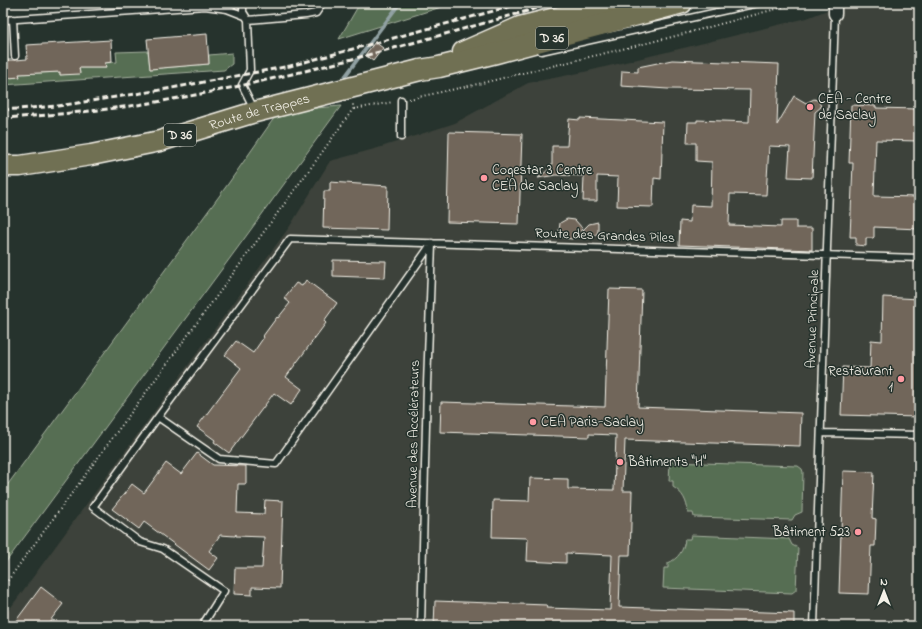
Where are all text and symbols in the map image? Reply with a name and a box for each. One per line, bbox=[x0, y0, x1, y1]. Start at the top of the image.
road number: D 36 bbox=[536, 27, 568, 49]
street label: Route de Trappes bbox=[207, 88, 312, 136]
place label: CEA - Centre de Saclay bbox=[818, 89, 892, 127]
marker: CEA - Centre de Saclay bbox=[805, 102, 815, 112]
road number: D 36 bbox=[164, 124, 196, 146]
place label: Cogestar 3 Centre CEA de Saclay bbox=[492, 160, 593, 198]
marker: Cogestar 3 Centre CEA de Saclay bbox=[479, 173, 489, 183]
street label: Route des Grandes Piles bbox=[535, 223, 675, 249]
street label: Avenue Principale bbox=[801, 268, 825, 369]
street label: Avenue des Accélérateurs bbox=[402, 360, 426, 508]
place label: Restaurant 1 bbox=[828, 361, 894, 398]
marker: Restaurant 1 bbox=[896, 374, 906, 384]
place label: CEA Paris-Saclay bbox=[541, 412, 644, 434]
marker: CEA Paris-Saclay bbox=[528, 417, 538, 427]
place label: Bâtiments "H" bbox=[627, 452, 706, 473]
marker: Bâtiments "H" bbox=[615, 457, 625, 467]
place label: Bâtiment 523 bbox=[772, 522, 850, 543]
marker: Bâtiment 523 bbox=[853, 527, 863, 537]
north arrow bbox=[864, 571, 904, 611]
text: N bbox=[880, 574, 888, 590]

